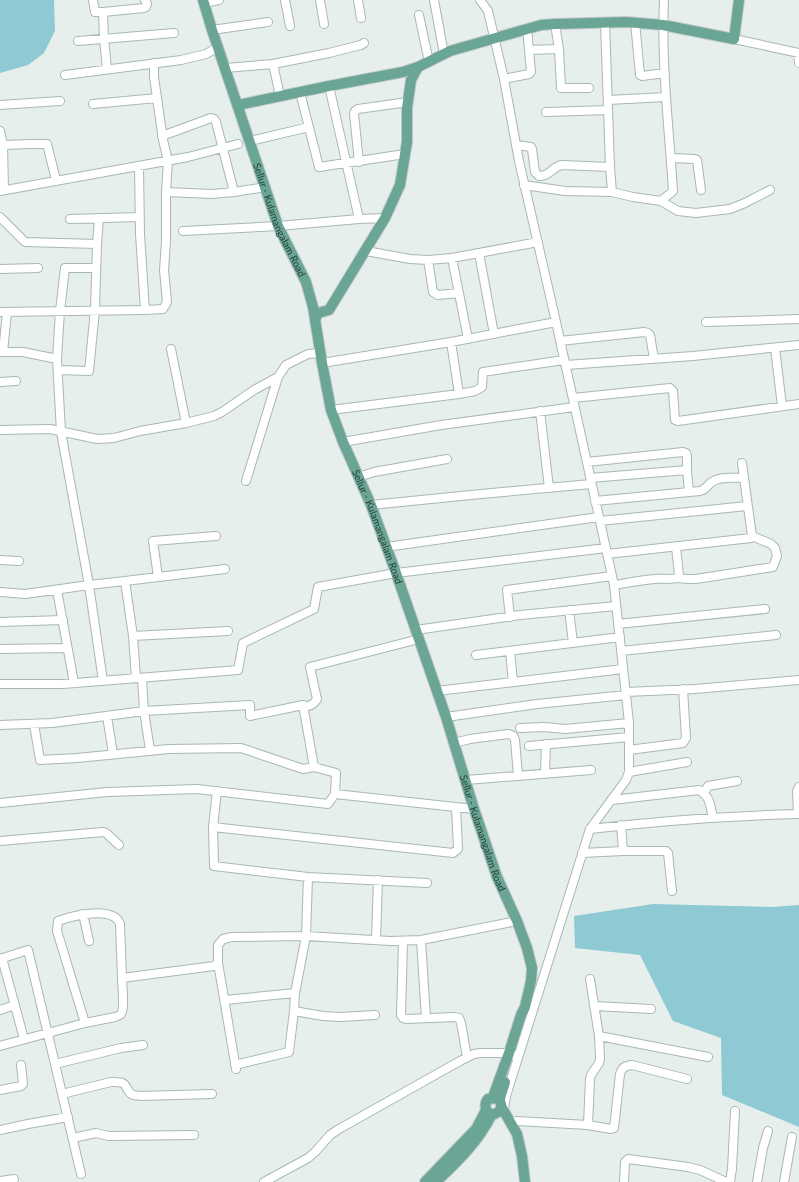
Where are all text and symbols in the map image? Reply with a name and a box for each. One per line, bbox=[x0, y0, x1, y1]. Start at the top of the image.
street label: Sellur - Kulamangalam Road bbox=[251, 161, 308, 279]
street label: Sellur - Kulamangalam Road bbox=[350, 467, 405, 585]
street label: Sellur - Kulamangalam Road bbox=[458, 773, 509, 893]

